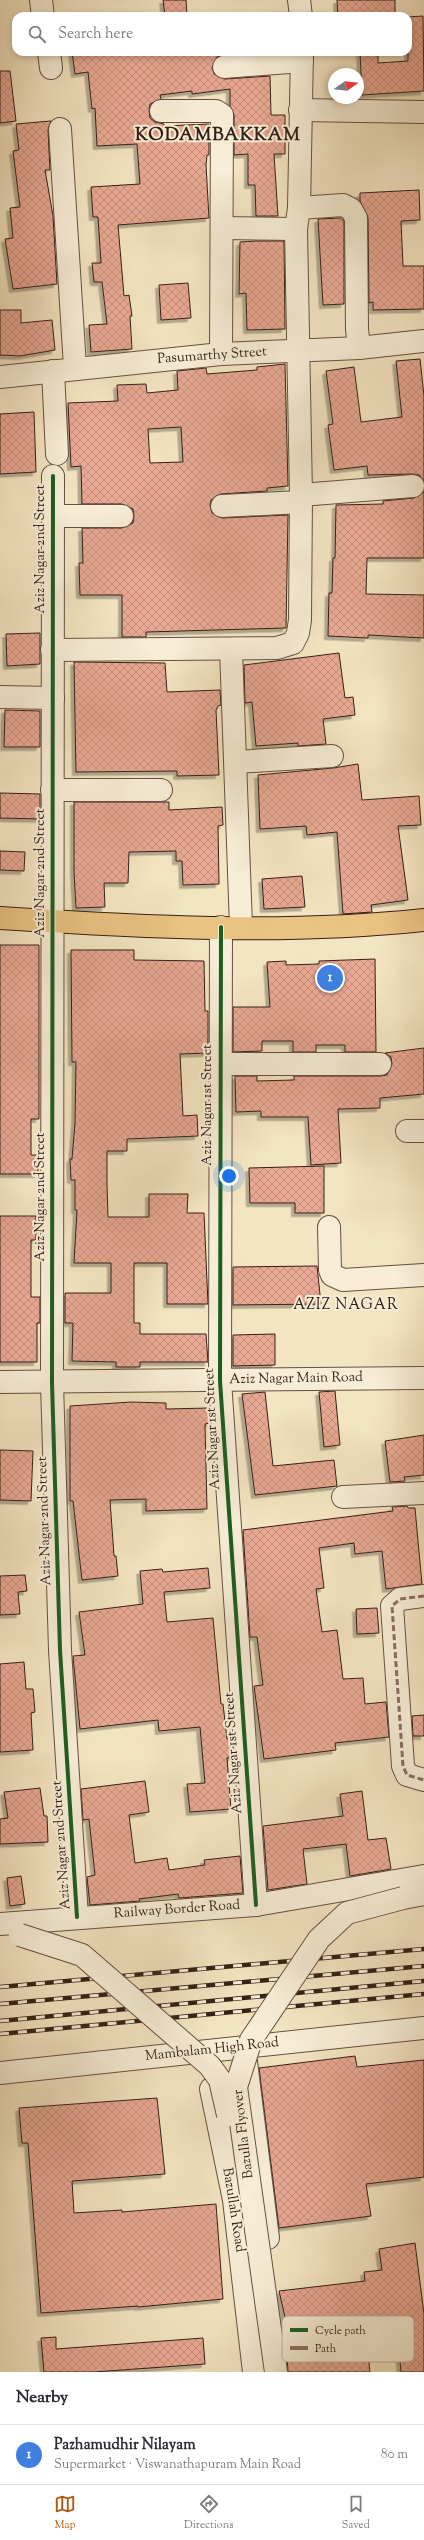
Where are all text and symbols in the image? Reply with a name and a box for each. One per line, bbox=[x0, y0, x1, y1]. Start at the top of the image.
search box bbox=[12, 12, 412, 56]
icon: search bbox=[26, 23, 48, 45]
text: Search here bbox=[58, 24, 133, 45]
north arrow bbox=[328, 68, 364, 104]
district label: KODAMBAKKAM bbox=[135, 123, 301, 149]
street label: Pasumarthy Street bbox=[157, 342, 268, 370]
street label: Aziz Nagar 2nd Street bbox=[31, 484, 51, 614]
street label: Aziz Nagar 2nd Street bbox=[31, 808, 51, 938]
pin: 1 bbox=[317, 963, 343, 993]
street label: Aziz Nagar 1st Street bbox=[198, 1044, 218, 1166]
street label: Aziz Nagar 2nd Street bbox=[31, 1132, 51, 1262]
your location bbox=[219, 1166, 239, 1186]
district label: AZIZ NAGAR bbox=[293, 1295, 399, 1316]
street label: Aziz Nagar 1st Street bbox=[200, 1367, 226, 1490]
street label: Aziz Nagar Main Road bbox=[229, 1368, 363, 1390]
street label: Aziz Nagar 2nd Street bbox=[33, 1456, 57, 1586]
street label: Aziz Nagar 1st Street bbox=[220, 1691, 248, 1814]
street label: Aziz Nagar 2nd Street bbox=[47, 1780, 76, 1910]
street label: Railway Border Road bbox=[113, 1896, 241, 1924]
street label: Mambalam High Road bbox=[144, 2033, 280, 2067]
street label: Bazulla Flyover bbox=[228, 2087, 259, 2180]
street label: Bazullah Road bbox=[216, 2166, 250, 2254]
legend bbox=[282, 2316, 414, 2362]
text: Cycle path bbox=[315, 2323, 366, 2339]
text: Path bbox=[315, 2341, 337, 2357]
text: Nearby bbox=[16, 2386, 68, 2410]
text: Pazhamudhir Nilayam bbox=[54, 2435, 196, 2456]
text: 1 bbox=[27, 2446, 31, 2464]
text: 80 m bbox=[381, 2446, 408, 2464]
text: Supermarket · Viswanathapuram Main Road bbox=[54, 2456, 301, 2474]
tab: Map bbox=[54, 2493, 76, 2533]
tab: Directions bbox=[184, 2493, 234, 2533]
tab: Saved bbox=[342, 2493, 370, 2533]

